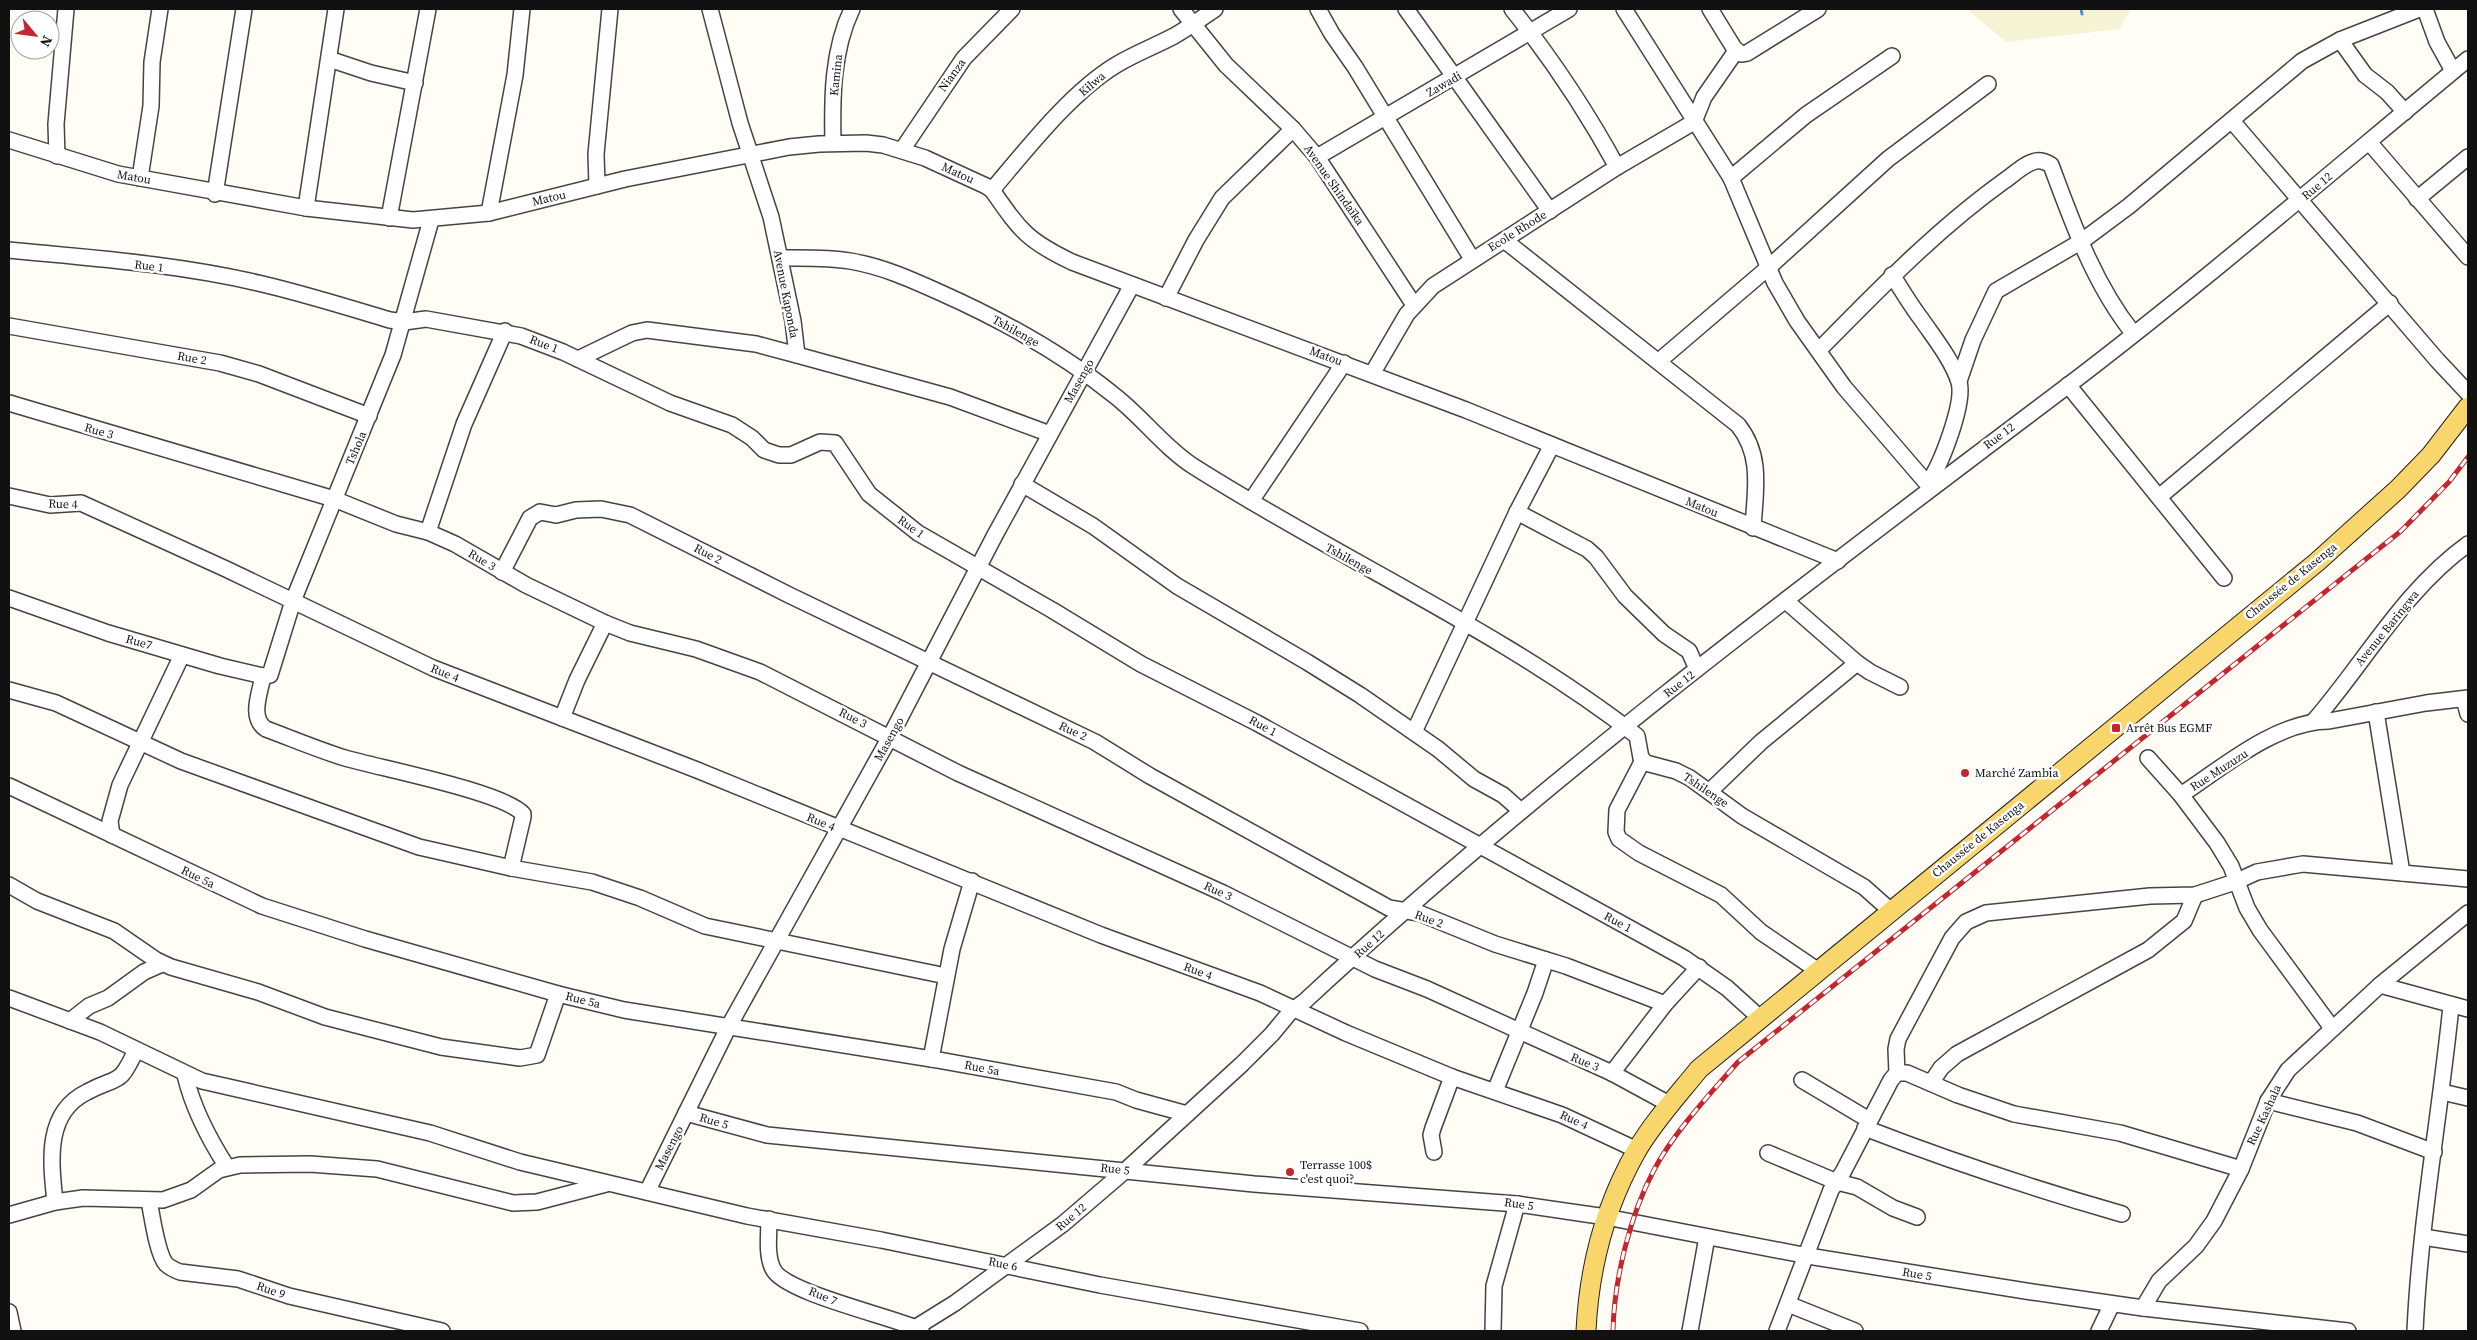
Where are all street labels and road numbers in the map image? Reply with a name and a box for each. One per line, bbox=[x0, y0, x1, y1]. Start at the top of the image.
street label: Kamina bbox=[826, 53, 846, 97]
street label: Nianza bbox=[935, 54, 970, 95]
street label: Zawadi bbox=[1424, 67, 1465, 100]
street label: Kilwa bbox=[1075, 68, 1109, 100]
street label: Avenue Shindaïka bbox=[1300, 141, 1368, 229]
street label: Matou bbox=[939, 159, 977, 187]
street label: Matou bbox=[116, 166, 152, 188]
street label: Rue 12 bbox=[2298, 168, 2336, 204]
street label: Matou bbox=[531, 186, 567, 210]
street label: Ecole Rhode bbox=[1485, 207, 1549, 255]
street label: Avenue Kaponda bbox=[770, 248, 803, 340]
street label: Rue 1 bbox=[133, 256, 165, 276]
street label: Tshilenge bbox=[990, 311, 1042, 351]
street label: Rue 1 bbox=[527, 331, 561, 357]
street label: Matou bbox=[1307, 342, 1345, 370]
street label: Rue 2 bbox=[176, 348, 208, 368]
street label: Masengo bbox=[1060, 356, 1098, 406]
street label: Rue 3 bbox=[83, 419, 115, 443]
street label: Rue 12 bbox=[1980, 419, 2018, 453]
street label: Tshola bbox=[342, 428, 371, 467]
street label: Matou bbox=[1683, 493, 1721, 521]
street label: Rue 4 bbox=[48, 495, 78, 513]
street label: Rue 1 bbox=[894, 512, 928, 542]
street label: Chaussée de Kasenga bbox=[2242, 538, 2341, 623]
street label: Tshilenge bbox=[1323, 539, 1375, 579]
street label: Rue 2 bbox=[691, 540, 725, 568]
street label: Rue 3 bbox=[465, 546, 499, 574]
street label: Avenue Baringwa bbox=[2351, 586, 2423, 669]
street label: Rue7 bbox=[124, 631, 154, 653]
street label: Rue 4 bbox=[428, 660, 462, 686]
street label: Rue 12 bbox=[1660, 667, 1698, 701]
street label: Rue 3 bbox=[836, 704, 870, 732]
street label: Rue 1 bbox=[1246, 712, 1280, 740]
street label: Masengo bbox=[870, 714, 908, 764]
street label: Rue 2 bbox=[1056, 718, 1090, 744]
street label: Rue Muzuzu bbox=[2187, 745, 2251, 795]
street label: Tshilenge bbox=[1680, 769, 1732, 811]
street label: Chaussée de Kasenga bbox=[1929, 796, 2028, 881]
street label: Rue 4 bbox=[804, 809, 838, 835]
street label: Rue 5a bbox=[178, 862, 218, 892]
street label: Rue 3 bbox=[1201, 878, 1235, 904]
street label: Rue 2 bbox=[1412, 906, 1446, 932]
street label: Rue 1 bbox=[1601, 908, 1635, 936]
street label: Rue 12 bbox=[1350, 926, 1388, 962]
street label: Rue 4 bbox=[1181, 958, 1215, 984]
street label: Rue 5a bbox=[564, 988, 603, 1012]
street label: Rue 3 bbox=[1568, 1049, 1602, 1075]
street label: Rue 5a bbox=[963, 1057, 1002, 1079]
street label: Rue Kashala bbox=[2243, 1081, 2285, 1148]
street label: Rue 4 bbox=[1557, 1107, 1591, 1133]
street label: Rue 5 bbox=[698, 1109, 730, 1133]
street label: Masengo bbox=[651, 1123, 687, 1173]
street label: Rue 5 bbox=[1100, 1160, 1130, 1178]
street label: Rue 5 bbox=[1503, 1194, 1535, 1214]
street label: Rue 12 bbox=[1052, 1199, 1090, 1235]
street label: Rue 6 bbox=[987, 1253, 1019, 1275]
street label: Rue 5 bbox=[1901, 1264, 1933, 1284]
street label: Rue 9 bbox=[254, 1278, 288, 1302]
street label: Rue 7 bbox=[806, 1283, 840, 1309]

